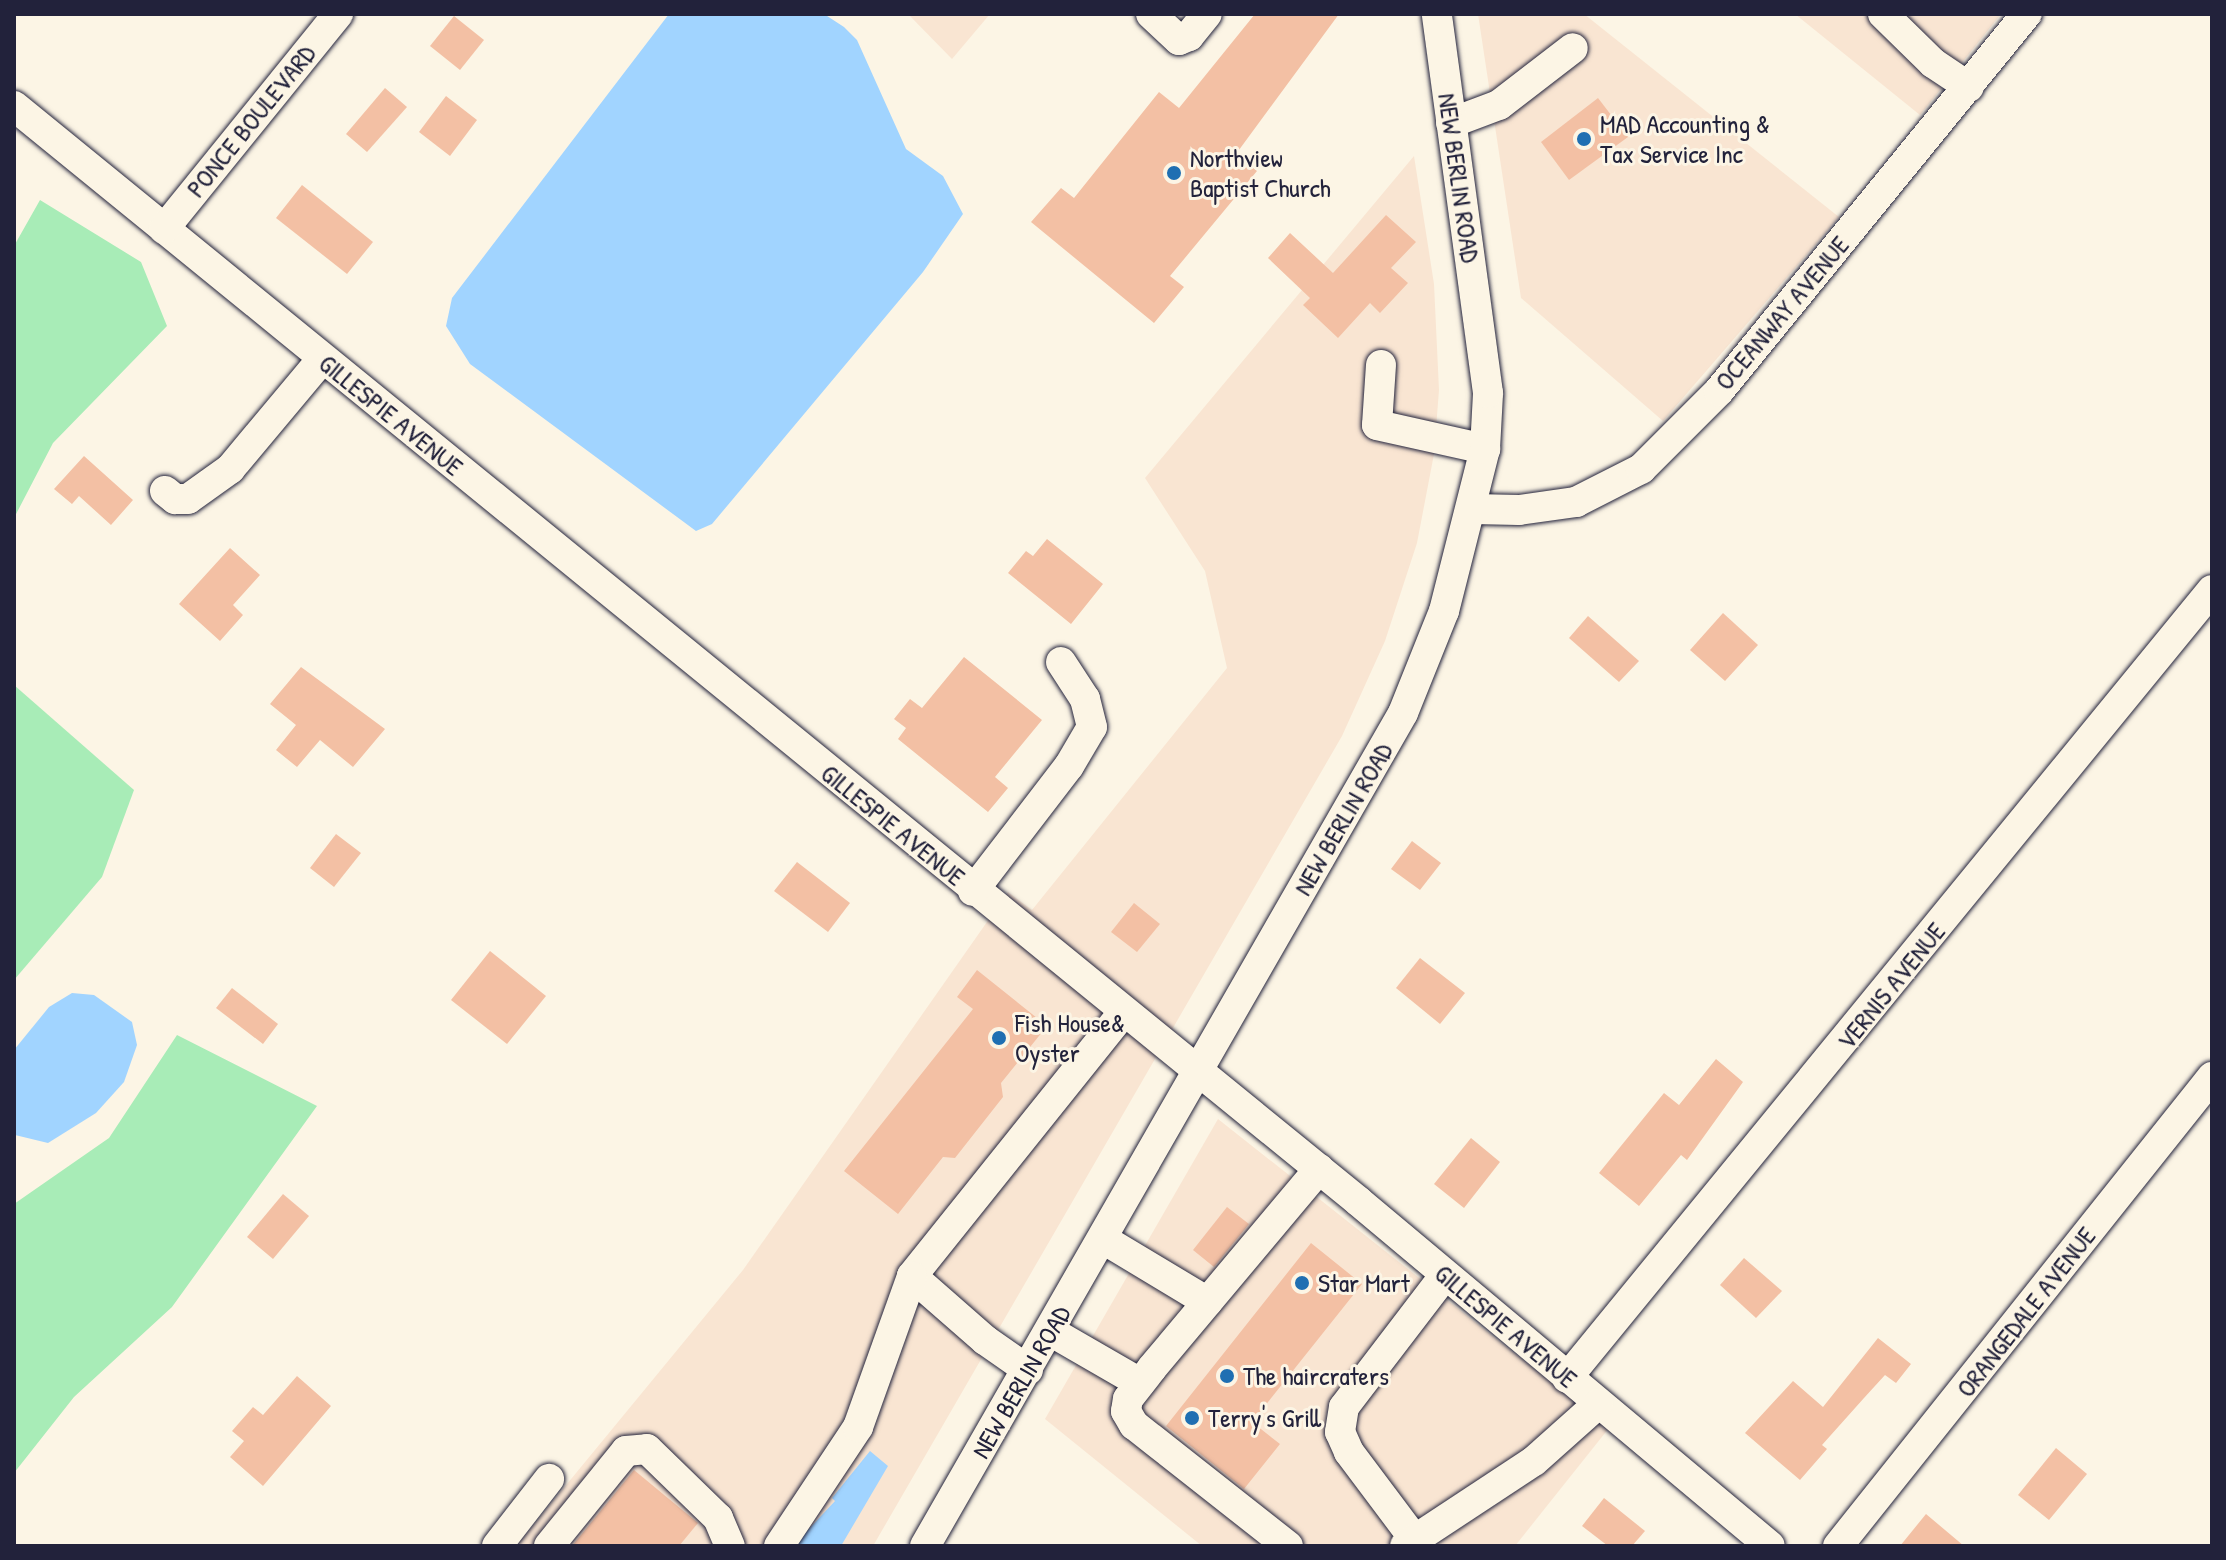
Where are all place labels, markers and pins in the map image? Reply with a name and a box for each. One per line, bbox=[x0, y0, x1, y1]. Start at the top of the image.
place label: MAD Accounting & Tax Service Inc bbox=[1600, 108, 1770, 170]
marker: MAD Accounting & Tax Service Inc bbox=[1575, 130, 1593, 148]
place label: Northview Baptist Church bbox=[1190, 142, 1331, 204]
marker: Northview Baptist Church bbox=[1165, 164, 1183, 182]
place label: Fish House& Oyster bbox=[1015, 1007, 1125, 1068]
marker: Fish House& Oyster bbox=[990, 1029, 1008, 1047]
place label: Star Mart bbox=[1318, 1267, 1410, 1299]
marker: Star Mart bbox=[1293, 1274, 1311, 1292]
place label: The haircraters bbox=[1243, 1360, 1389, 1392]
marker: The haircraters bbox=[1218, 1367, 1236, 1385]
place label: Terry's Grill bbox=[1208, 1402, 1321, 1434]
marker: Terry's Grill bbox=[1183, 1409, 1201, 1427]

